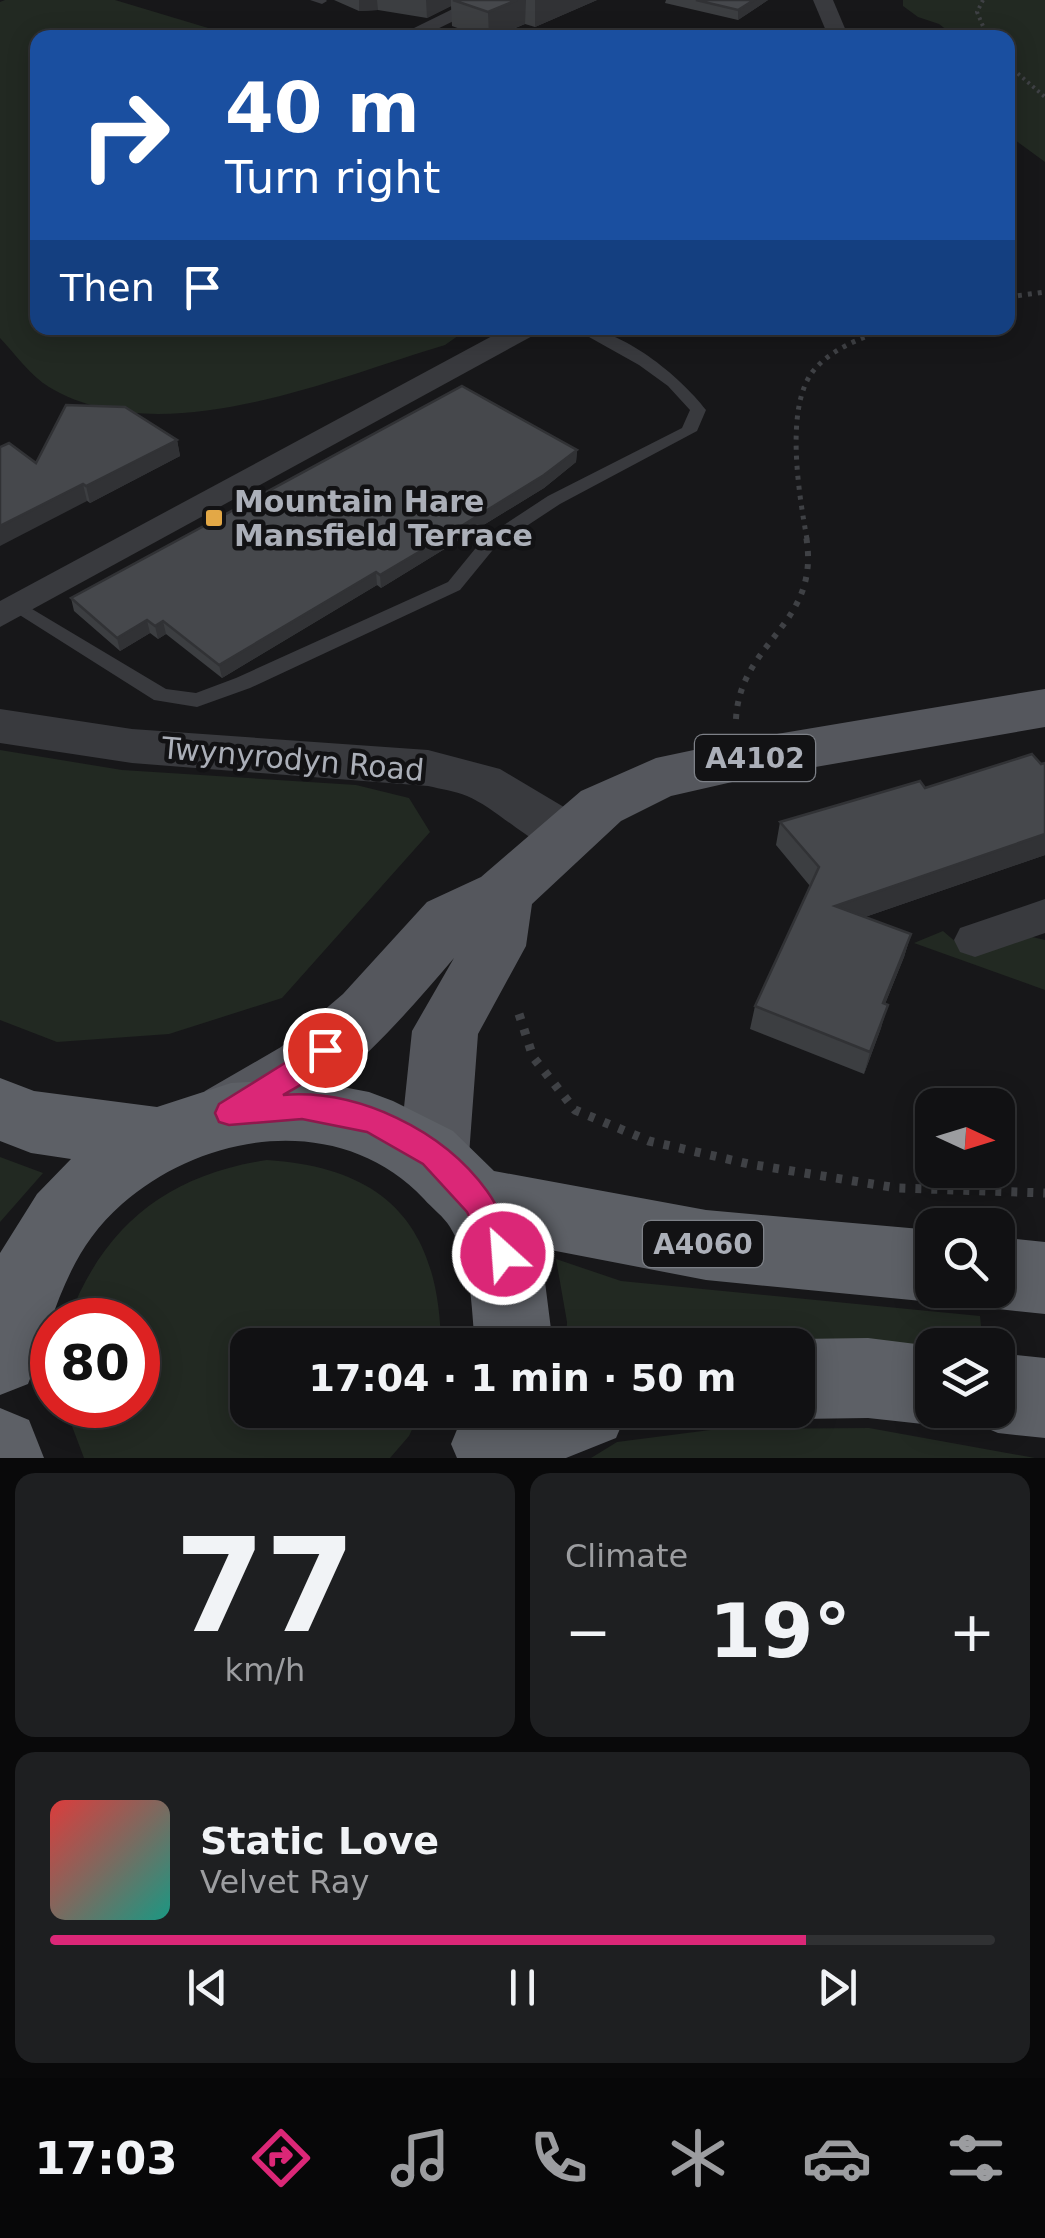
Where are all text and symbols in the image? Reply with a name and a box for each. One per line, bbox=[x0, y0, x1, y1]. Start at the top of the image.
text: 40 m bbox=[225, 67, 420, 149]
icon: right bbox=[60, 70, 190, 200]
text: Turn right bbox=[225, 151, 440, 204]
icon: arrive bbox=[175, 260, 230, 315]
text: Then bbox=[60, 266, 155, 310]
place label: Mountain Hare Mansfield Terrace bbox=[234, 484, 533, 553]
marker: Mountain Hare Mansfield Terrace bbox=[203, 507, 225, 529]
street label: Twynyrodyn Road bbox=[159, 730, 426, 788]
road number: A4102 bbox=[695, 735, 815, 781]
pin bbox=[283, 1008, 368, 1093]
icon: arrive bbox=[298, 1023, 353, 1078]
north arrow bbox=[915, 1088, 1015, 1188]
map controls bbox=[915, 1088, 1015, 1428]
position arrow bbox=[451, 1202, 555, 1306]
button: search bbox=[915, 1208, 1015, 1308]
road number: A4060 bbox=[643, 1221, 763, 1267]
speed limit sign: 80 bbox=[30, 1298, 160, 1428]
button: layers bbox=[915, 1328, 1015, 1428]
text: 17:04 · 1 min · 50 m bbox=[309, 1356, 736, 1400]
text: 77 bbox=[175, 1510, 355, 1662]
text: Climate bbox=[565, 1537, 688, 1575]
text: 19° bbox=[709, 1587, 851, 1675]
text: − bbox=[565, 1600, 611, 1664]
text: + bbox=[949, 1600, 995, 1664]
text: km/h bbox=[225, 1651, 305, 1689]
text: Static Love bbox=[200, 1819, 439, 1863]
text: Velvet Ray bbox=[200, 1863, 369, 1901]
icon: previous bbox=[180, 1960, 235, 2015]
icon: pause bbox=[495, 1960, 550, 2015]
icon: next bbox=[810, 1960, 865, 2015]
icon: directions bbox=[246, 2123, 316, 2193]
icon: music bbox=[385, 2123, 455, 2193]
icon: phone bbox=[524, 2123, 594, 2193]
icon: climate bbox=[663, 2123, 733, 2193]
icon: car bbox=[802, 2123, 872, 2193]
icon: filters bbox=[941, 2123, 1011, 2193]
text: 17:03 bbox=[34, 2132, 178, 2185]

